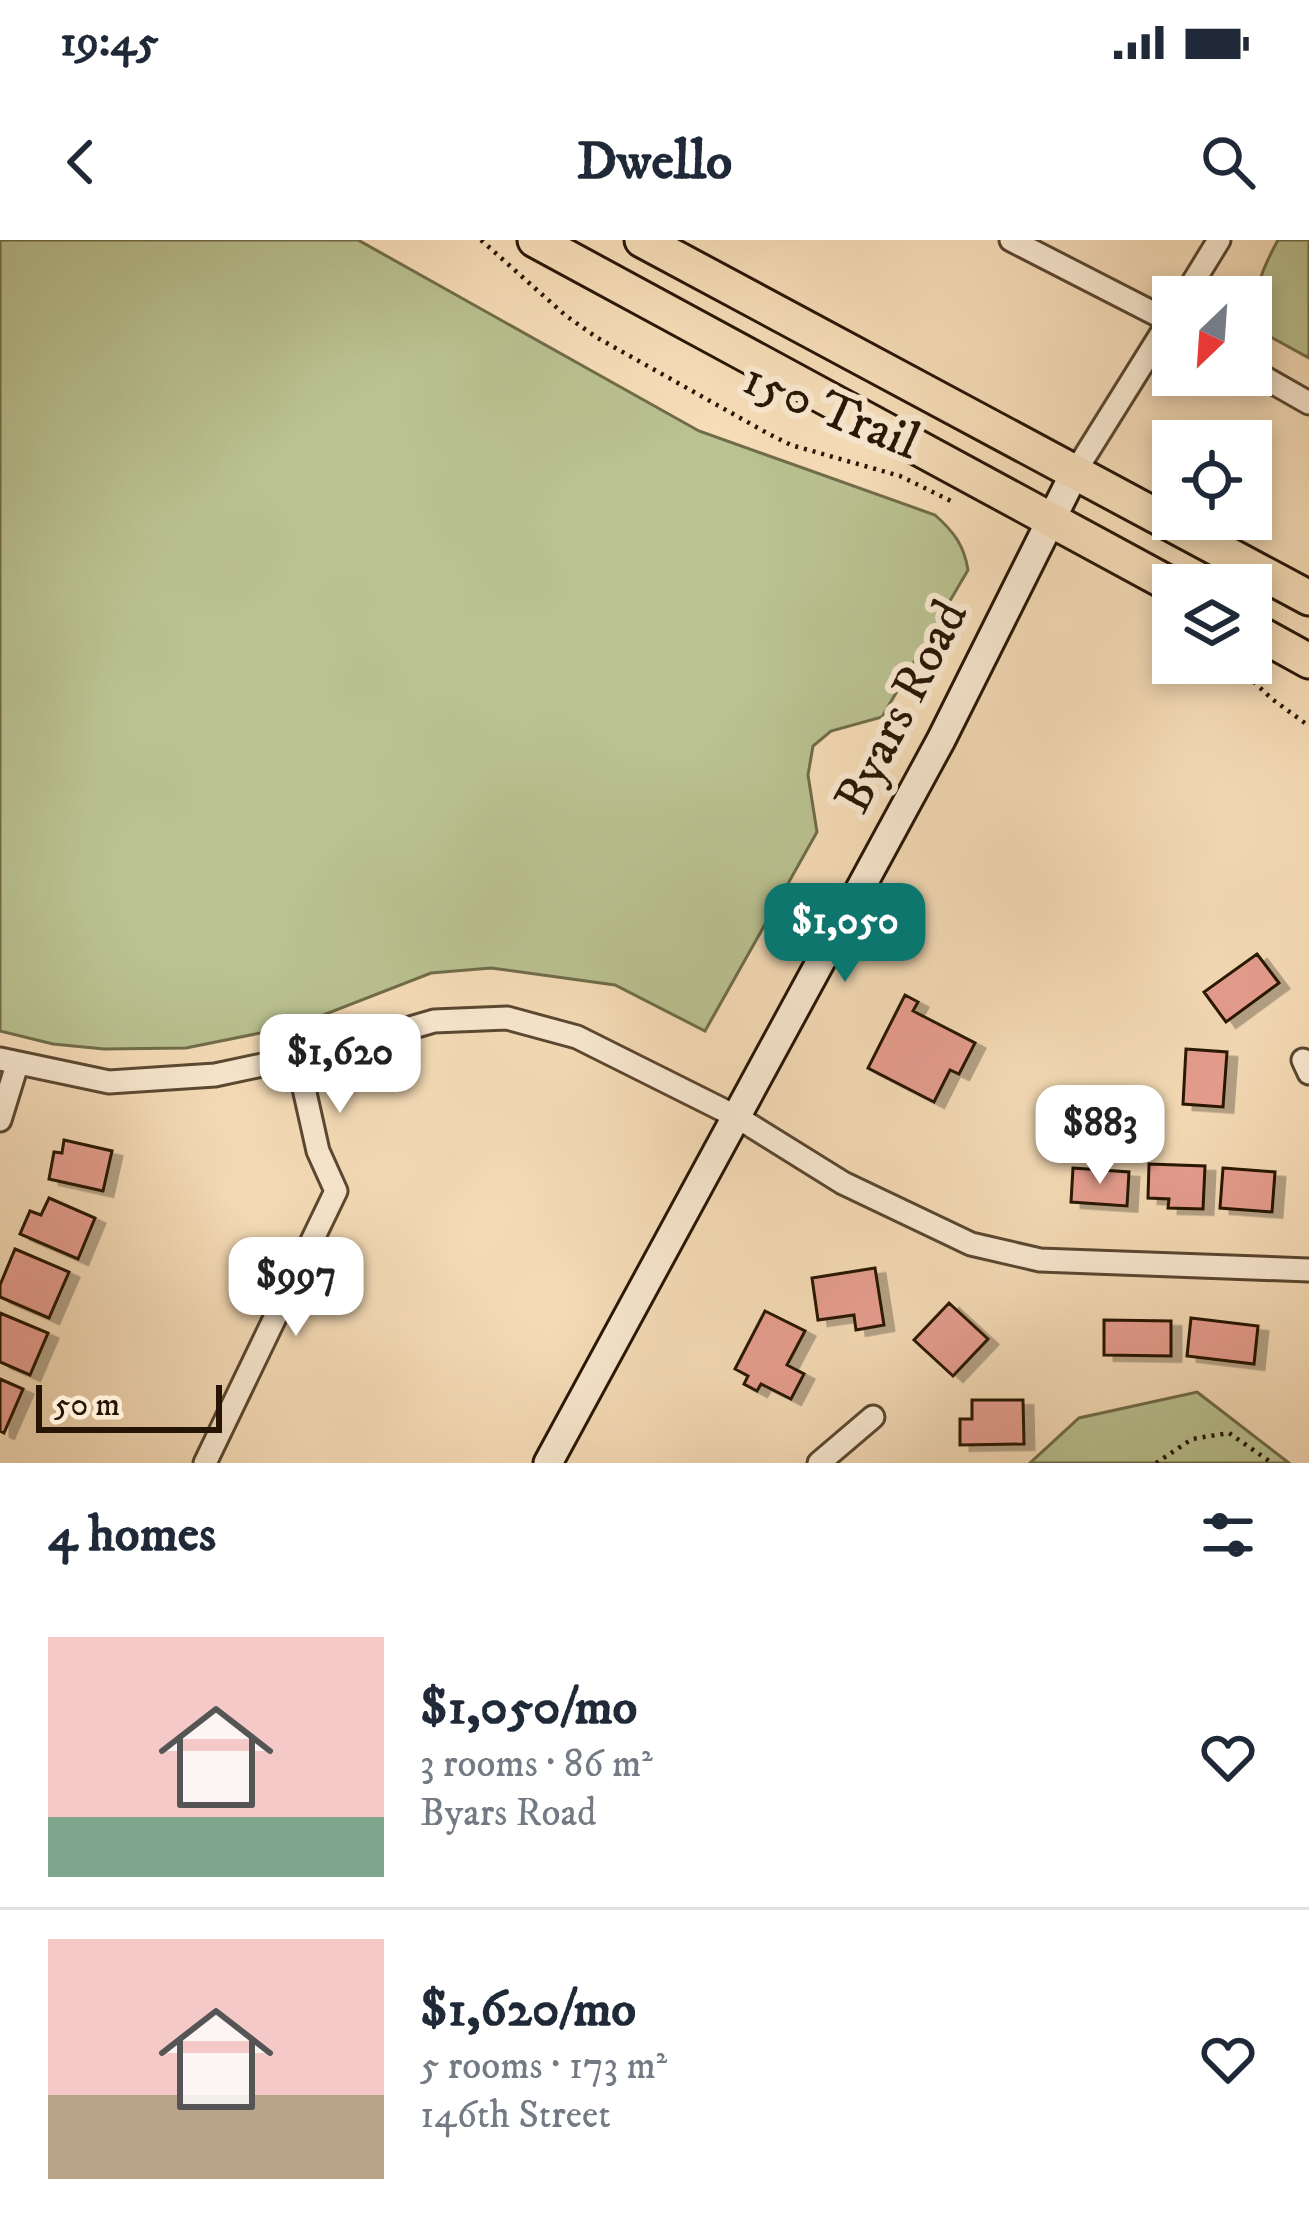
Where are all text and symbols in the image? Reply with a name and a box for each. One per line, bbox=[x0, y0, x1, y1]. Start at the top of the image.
text: 19:45 bbox=[60, 14, 159, 70]
icon: back bbox=[48, 129, 114, 195]
text: Dwello bbox=[577, 129, 732, 196]
icon: search bbox=[1195, 129, 1261, 195]
north arrow bbox=[1152, 276, 1272, 396]
map controls bbox=[1152, 276, 1272, 684]
street label: 150 Trail bbox=[733, 347, 929, 476]
button: locate bbox=[1152, 420, 1272, 540]
button: layers bbox=[1152, 564, 1272, 684]
street label: Byars Road bbox=[821, 589, 983, 824]
pin: $1,050 bbox=[747, 883, 943, 985]
text: $1,050 bbox=[791, 897, 899, 946]
pin: $1,620 bbox=[242, 1014, 438, 1116]
text: $1,620 bbox=[287, 1028, 393, 1077]
pin: $883 bbox=[1029, 1085, 1171, 1187]
text: $883 bbox=[1063, 1099, 1137, 1148]
pin: $997 bbox=[225, 1237, 367, 1339]
text: $997 bbox=[256, 1251, 336, 1300]
scale bar bbox=[36, 1379, 222, 1432]
text: 50 m bbox=[54, 1385, 120, 1426]
icon: filters bbox=[1195, 1502, 1261, 1568]
text: 4 homes bbox=[48, 1503, 216, 1567]
text: $1,050/mo bbox=[420, 1676, 637, 1740]
icon: home bbox=[144, 1685, 288, 1829]
icon: heart bbox=[1195, 1724, 1261, 1790]
text: 3 rooms · 86 m² bbox=[420, 1740, 653, 1789]
text: Byars Road bbox=[420, 1789, 596, 1838]
text: $1,620/mo bbox=[420, 1978, 636, 2042]
icon: home bbox=[144, 1987, 288, 2131]
icon: heart bbox=[1195, 2026, 1261, 2092]
text: 5 rooms · 173 m² bbox=[420, 2042, 667, 2091]
text: 146th Street bbox=[420, 2091, 611, 2140]

